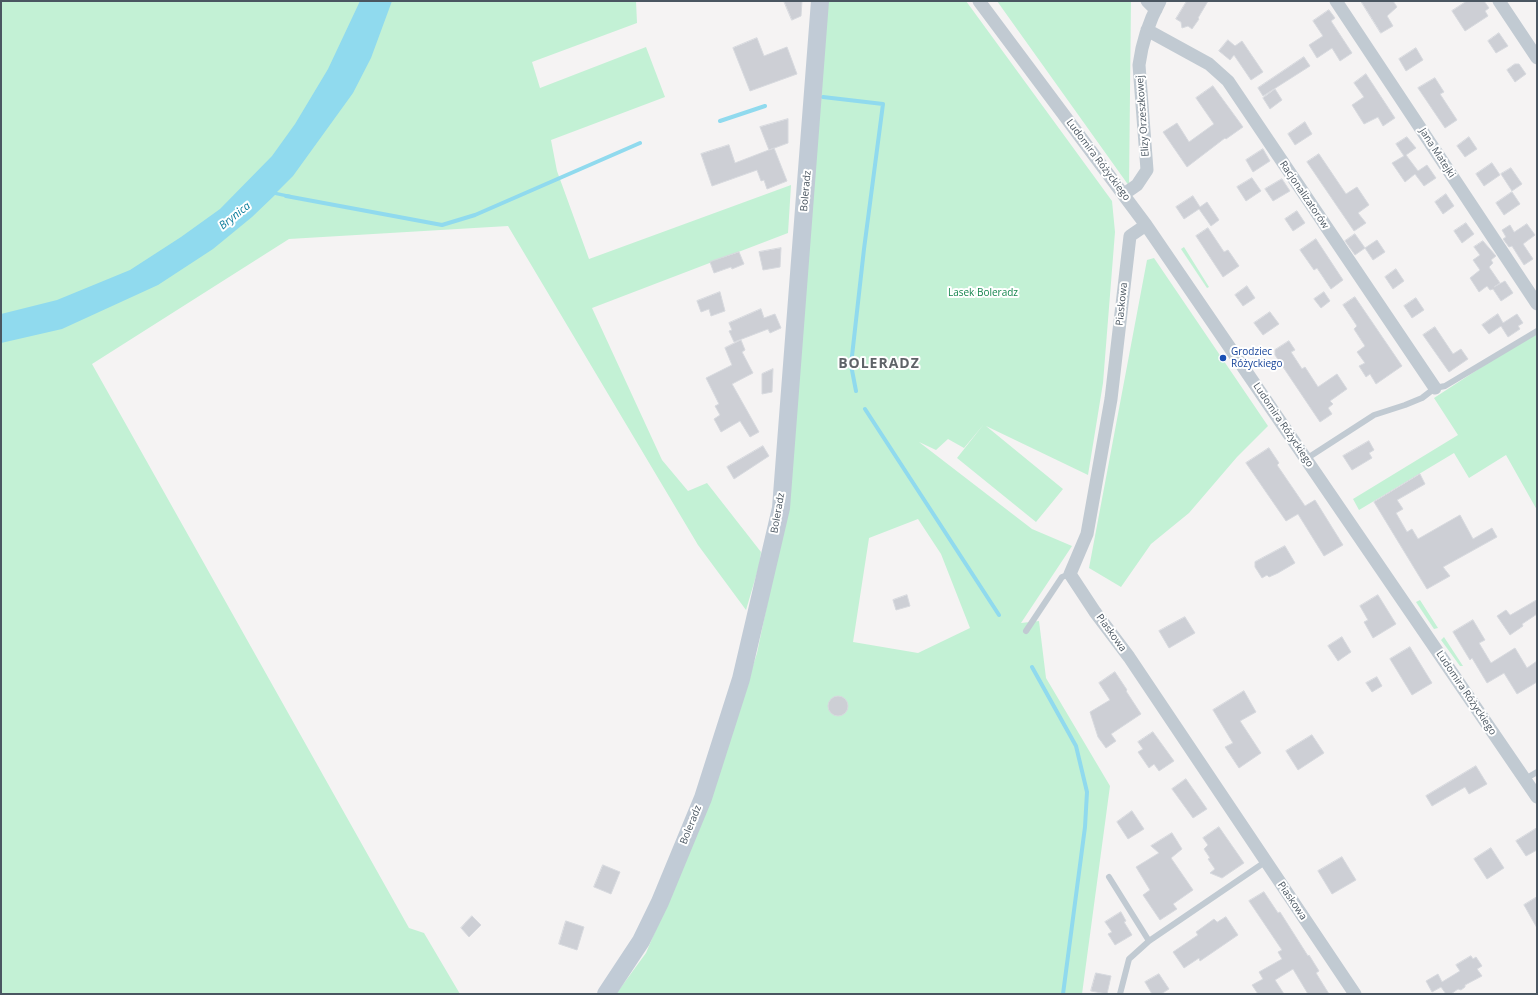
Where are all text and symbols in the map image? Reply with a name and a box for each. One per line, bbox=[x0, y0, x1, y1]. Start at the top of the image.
street label: Elizy Orzeszkowej bbox=[1134, 75, 1152, 157]
street label: Ludomira Różyckiego bbox=[1063, 117, 1133, 203]
street label: Jana Matejki bbox=[1417, 126, 1457, 180]
street label: Racjonalizatorów bbox=[1277, 159, 1331, 231]
street label: Boleradz bbox=[798, 170, 814, 212]
water label: Brynica bbox=[217, 199, 253, 233]
street label: Piaskowa bbox=[1114, 282, 1130, 326]
park label: Lasek Boleradz bbox=[948, 287, 1018, 299]
place label: Grodziec Różyckiego bbox=[1231, 346, 1283, 370]
marker: Grodziec Różyckiego bbox=[1218, 353, 1228, 363]
district label: BOLERADZ bbox=[838, 356, 920, 372]
street label: Ludomira Różyckiego bbox=[1250, 381, 1316, 469]
street label: Boleradz bbox=[769, 492, 787, 534]
street label: Piaskowa bbox=[1093, 612, 1129, 654]
street label: Ludomira Różyckiego bbox=[1433, 649, 1499, 737]
street label: Boleradz bbox=[678, 804, 704, 846]
street label: Piaskowa bbox=[1275, 880, 1309, 922]

